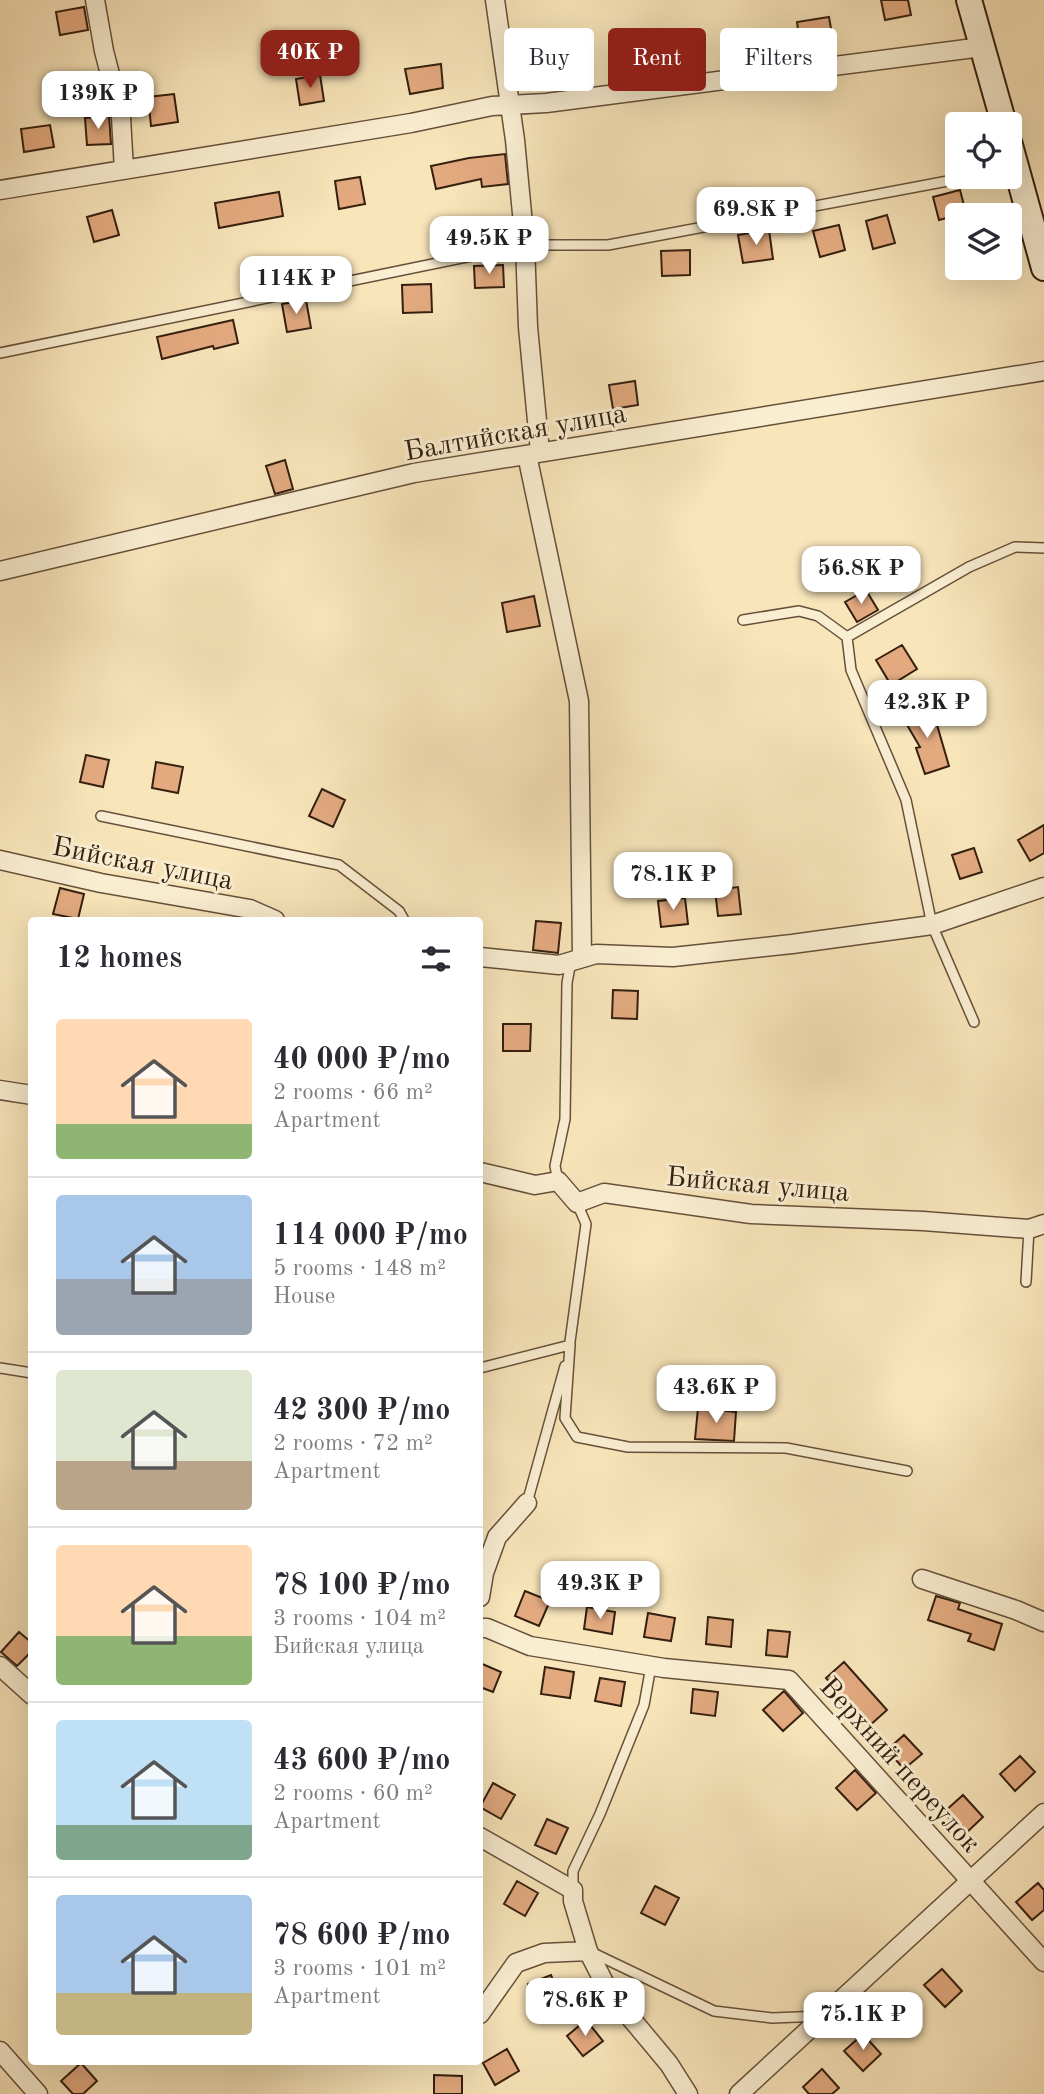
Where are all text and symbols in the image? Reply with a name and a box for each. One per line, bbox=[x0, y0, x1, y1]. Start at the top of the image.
chip: Buy bbox=[504, 28, 594, 91]
chip: Rent bbox=[608, 28, 706, 91]
chip: Filters bbox=[720, 28, 837, 91]
pin: 40K ₽ bbox=[261, 31, 359, 90]
text: 40K ₽ bbox=[277, 41, 343, 64]
pin: 139K ₽ bbox=[41, 72, 155, 131]
text: 139K ₽ bbox=[58, 82, 138, 105]
map controls bbox=[945, 112, 1022, 280]
button: locate bbox=[945, 112, 1022, 189]
pin: 69.8K ₽ bbox=[691, 188, 821, 247]
text: 69.8K ₽ bbox=[713, 198, 799, 221]
button: layers bbox=[945, 203, 1022, 280]
pin: 49.5K ₽ bbox=[424, 216, 554, 276]
text: 49.5K ₽ bbox=[446, 227, 532, 250]
pin: 114K ₽ bbox=[239, 256, 353, 316]
text: 114K ₽ bbox=[256, 267, 336, 290]
street label: Балтийская улица bbox=[402, 401, 629, 467]
pin: 56.8K ₽ bbox=[796, 546, 926, 606]
text: 56.8K ₽ bbox=[818, 557, 904, 580]
pin: 42.3K ₽ bbox=[862, 680, 992, 740]
text: 42.3K ₽ bbox=[884, 691, 970, 714]
street label: Бийская улица bbox=[49, 834, 236, 896]
pin: 78.1K ₽ bbox=[608, 852, 738, 912]
text: 78.1K ₽ bbox=[630, 863, 716, 886]
icon: filters bbox=[417, 940, 455, 978]
text: 12 homes bbox=[56, 944, 182, 974]
text: 40 000 ₽/mo bbox=[273, 1045, 450, 1075]
icon: home bbox=[112, 1047, 196, 1131]
text: 2 rooms · 66 m² bbox=[273, 1081, 433, 1104]
text: Apartment bbox=[273, 1109, 381, 1132]
street label: Бийская улица bbox=[665, 1164, 851, 1208]
text: 114 000 ₽/mo bbox=[273, 1221, 468, 1251]
icon: home bbox=[112, 1223, 196, 1307]
text: 5 rooms · 148 m² bbox=[273, 1257, 446, 1280]
text: House bbox=[273, 1285, 335, 1308]
pin: 43.6K ₽ bbox=[651, 1366, 781, 1425]
text: 43.6K ₽ bbox=[673, 1376, 759, 1399]
text: 42 300 ₽/mo bbox=[273, 1396, 450, 1426]
icon: home bbox=[112, 1398, 196, 1482]
text: 2 rooms · 72 m² bbox=[273, 1432, 433, 1455]
text: Apartment bbox=[273, 1460, 381, 1483]
pin: 49.3K ₽ bbox=[535, 1562, 665, 1621]
text: 78 100 ₽/mo bbox=[273, 1571, 450, 1601]
text: 49.3K ₽ bbox=[557, 1572, 643, 1595]
icon: home bbox=[112, 1573, 196, 1657]
text: 3 rooms · 104 m² bbox=[273, 1607, 446, 1630]
text: Бийская улица bbox=[273, 1635, 424, 1658]
street label: Верхний переулок bbox=[813, 1673, 984, 1859]
text: 43 600 ₽/mo bbox=[273, 1746, 450, 1776]
icon: home bbox=[112, 1748, 196, 1832]
text: 2 rooms · 60 m² bbox=[273, 1782, 433, 1805]
text: Apartment bbox=[273, 1810, 381, 1833]
text: 78 600 ₽/mo bbox=[273, 1921, 450, 1951]
icon: home bbox=[112, 1923, 196, 2007]
text: 3 rooms · 101 m² bbox=[273, 1957, 446, 1980]
pin: 78.6K ₽ bbox=[520, 1979, 650, 2038]
text: Apartment bbox=[273, 1985, 381, 2008]
text: 78.6K ₽ bbox=[542, 1989, 628, 2012]
pin: 75.1K ₽ bbox=[798, 1993, 928, 2052]
text: 75.1K ₽ bbox=[820, 2003, 906, 2026]

